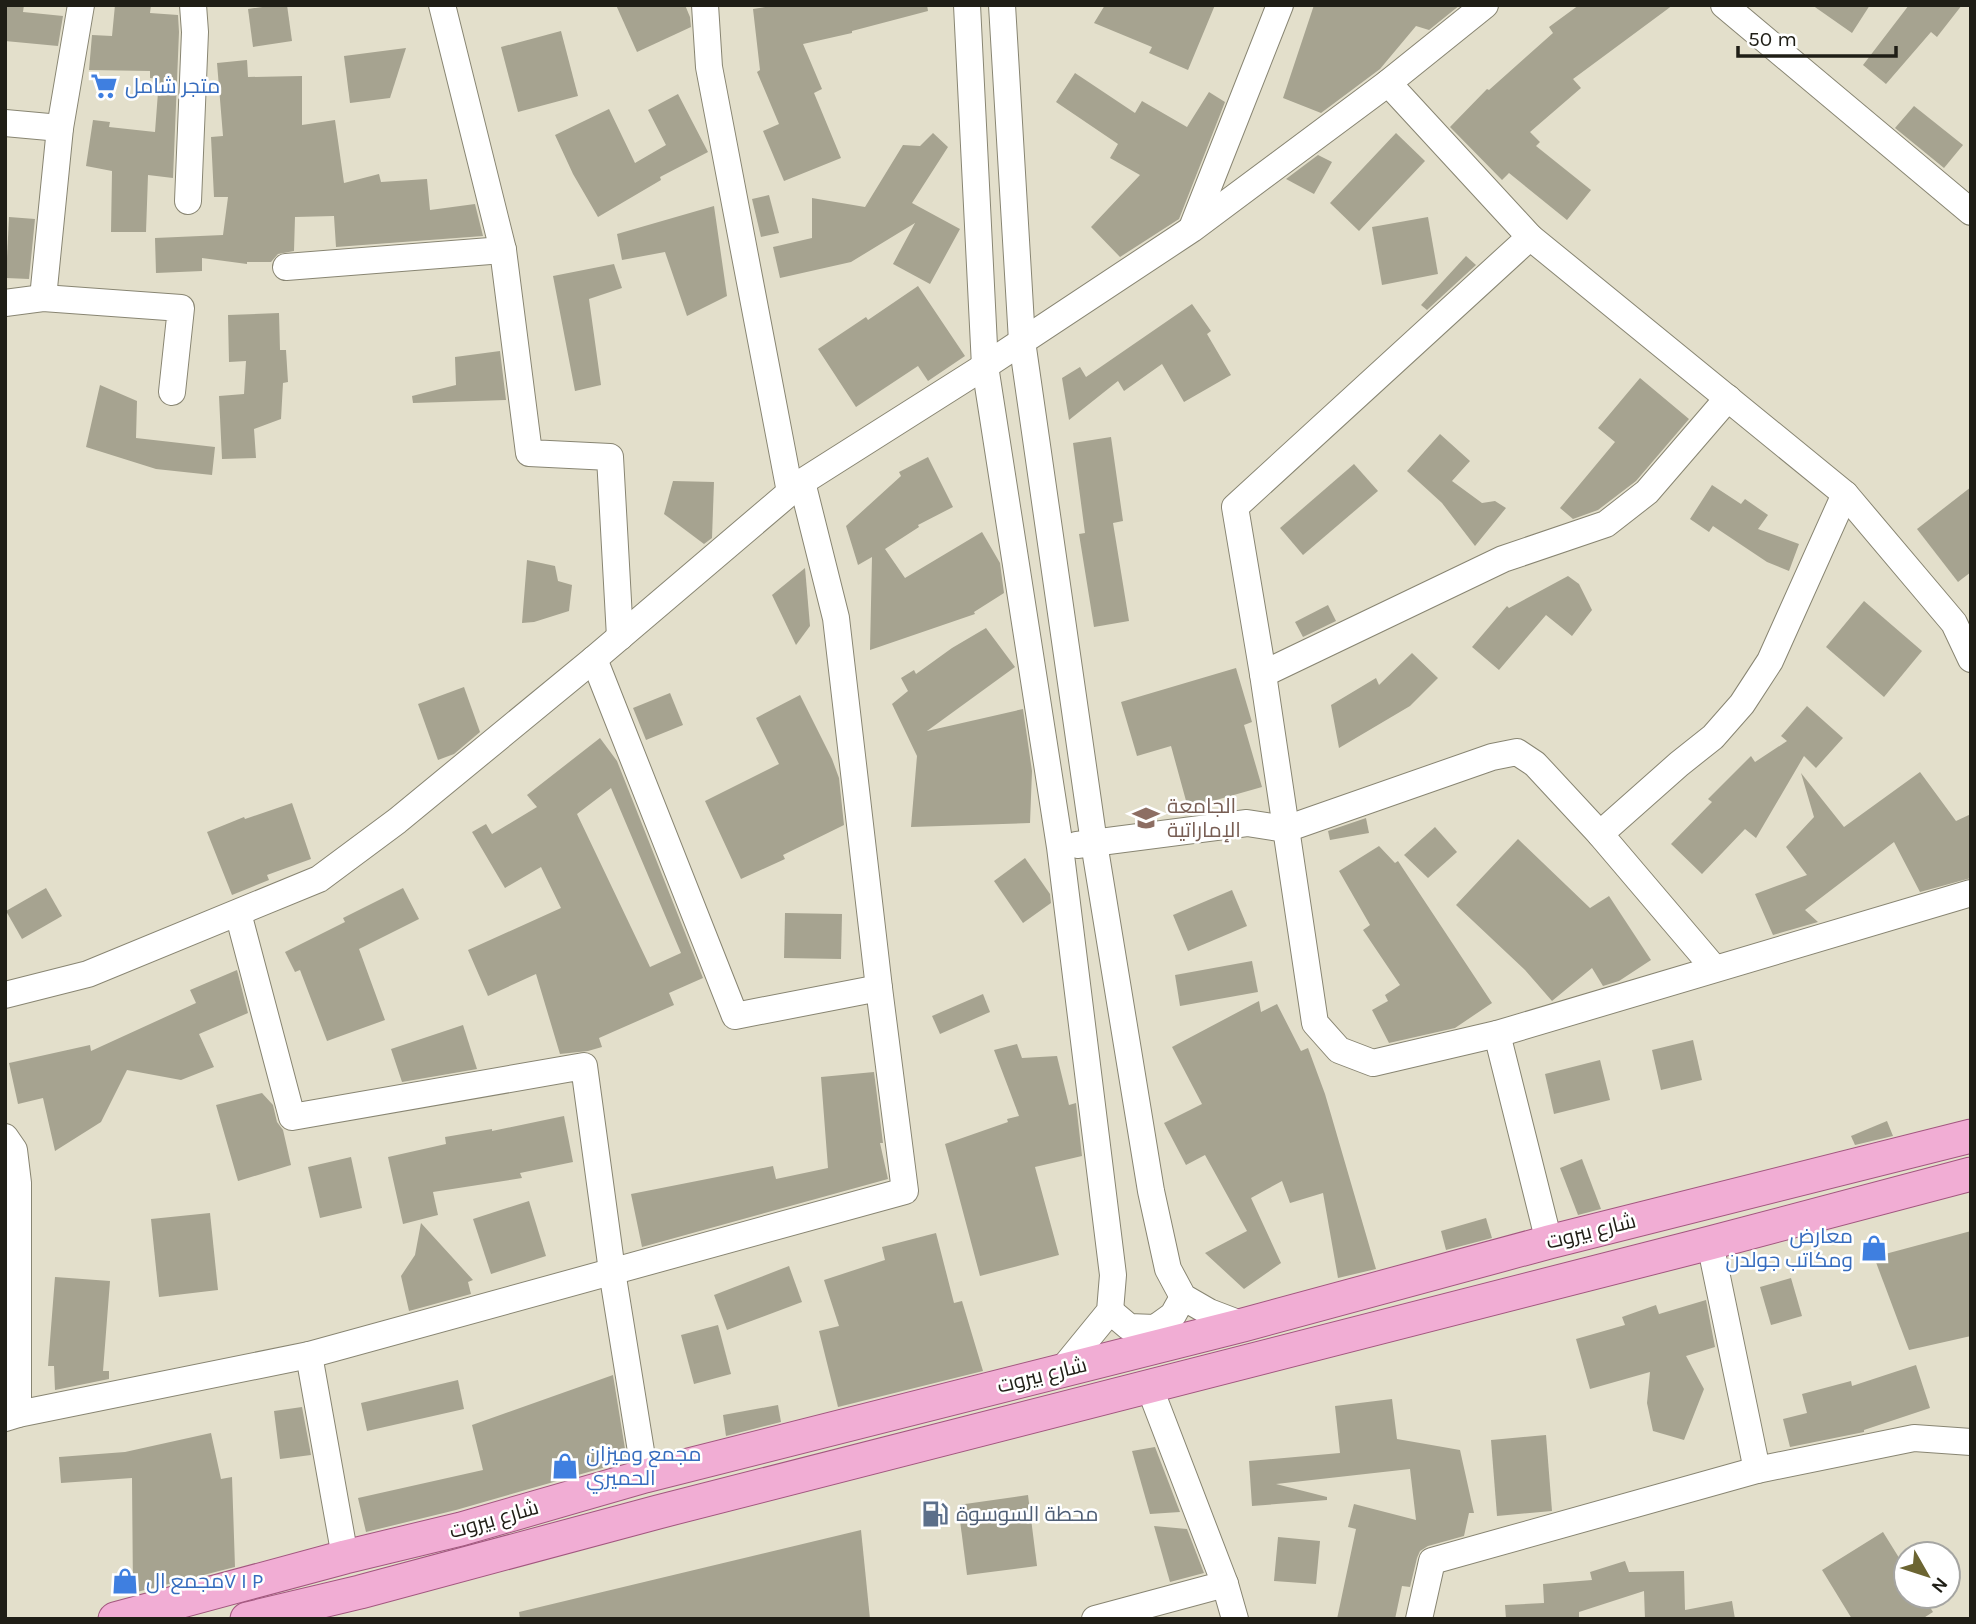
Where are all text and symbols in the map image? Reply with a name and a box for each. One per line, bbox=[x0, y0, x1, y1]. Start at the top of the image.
scale bar bbox=[1738, 14, 1896, 58]
text: 50 m bbox=[1748, 27, 1797, 51]
supermarket icon: متجر شامل bbox=[89, 71, 119, 101]
place label: متجر شامل bbox=[125, 74, 220, 99]
place label: الجامعة الإماراتية bbox=[1167, 794, 1241, 843]
school or university icon: الجامعة الإماراتية bbox=[1131, 803, 1161, 833]
street label: شارع بيروت bbox=[1544, 1208, 1639, 1256]
place label: معارض ومكاتب جولدن bbox=[1726, 1224, 1853, 1273]
shop icon: معارض ومكاتب جولدن bbox=[1859, 1233, 1889, 1263]
street label: شارع بيروت bbox=[995, 1352, 1090, 1400]
place label: مجمع وميزان الحميري bbox=[586, 1442, 702, 1494]
shop icon: مجمع وميزان الحميري bbox=[550, 1451, 580, 1481]
street label: شارع بيروت bbox=[447, 1495, 542, 1545]
fuel station icon: محطة السوسوة bbox=[920, 1499, 950, 1529]
place label: محطة السوسوة bbox=[956, 1502, 1098, 1526]
north arrow bbox=[1892, 1540, 1962, 1610]
shop icon: مجمع الV I P bbox=[110, 1566, 140, 1596]
place label: مجمع الV I P bbox=[146, 1569, 264, 1595]
text: N bbox=[1927, 1573, 1952, 1597]

